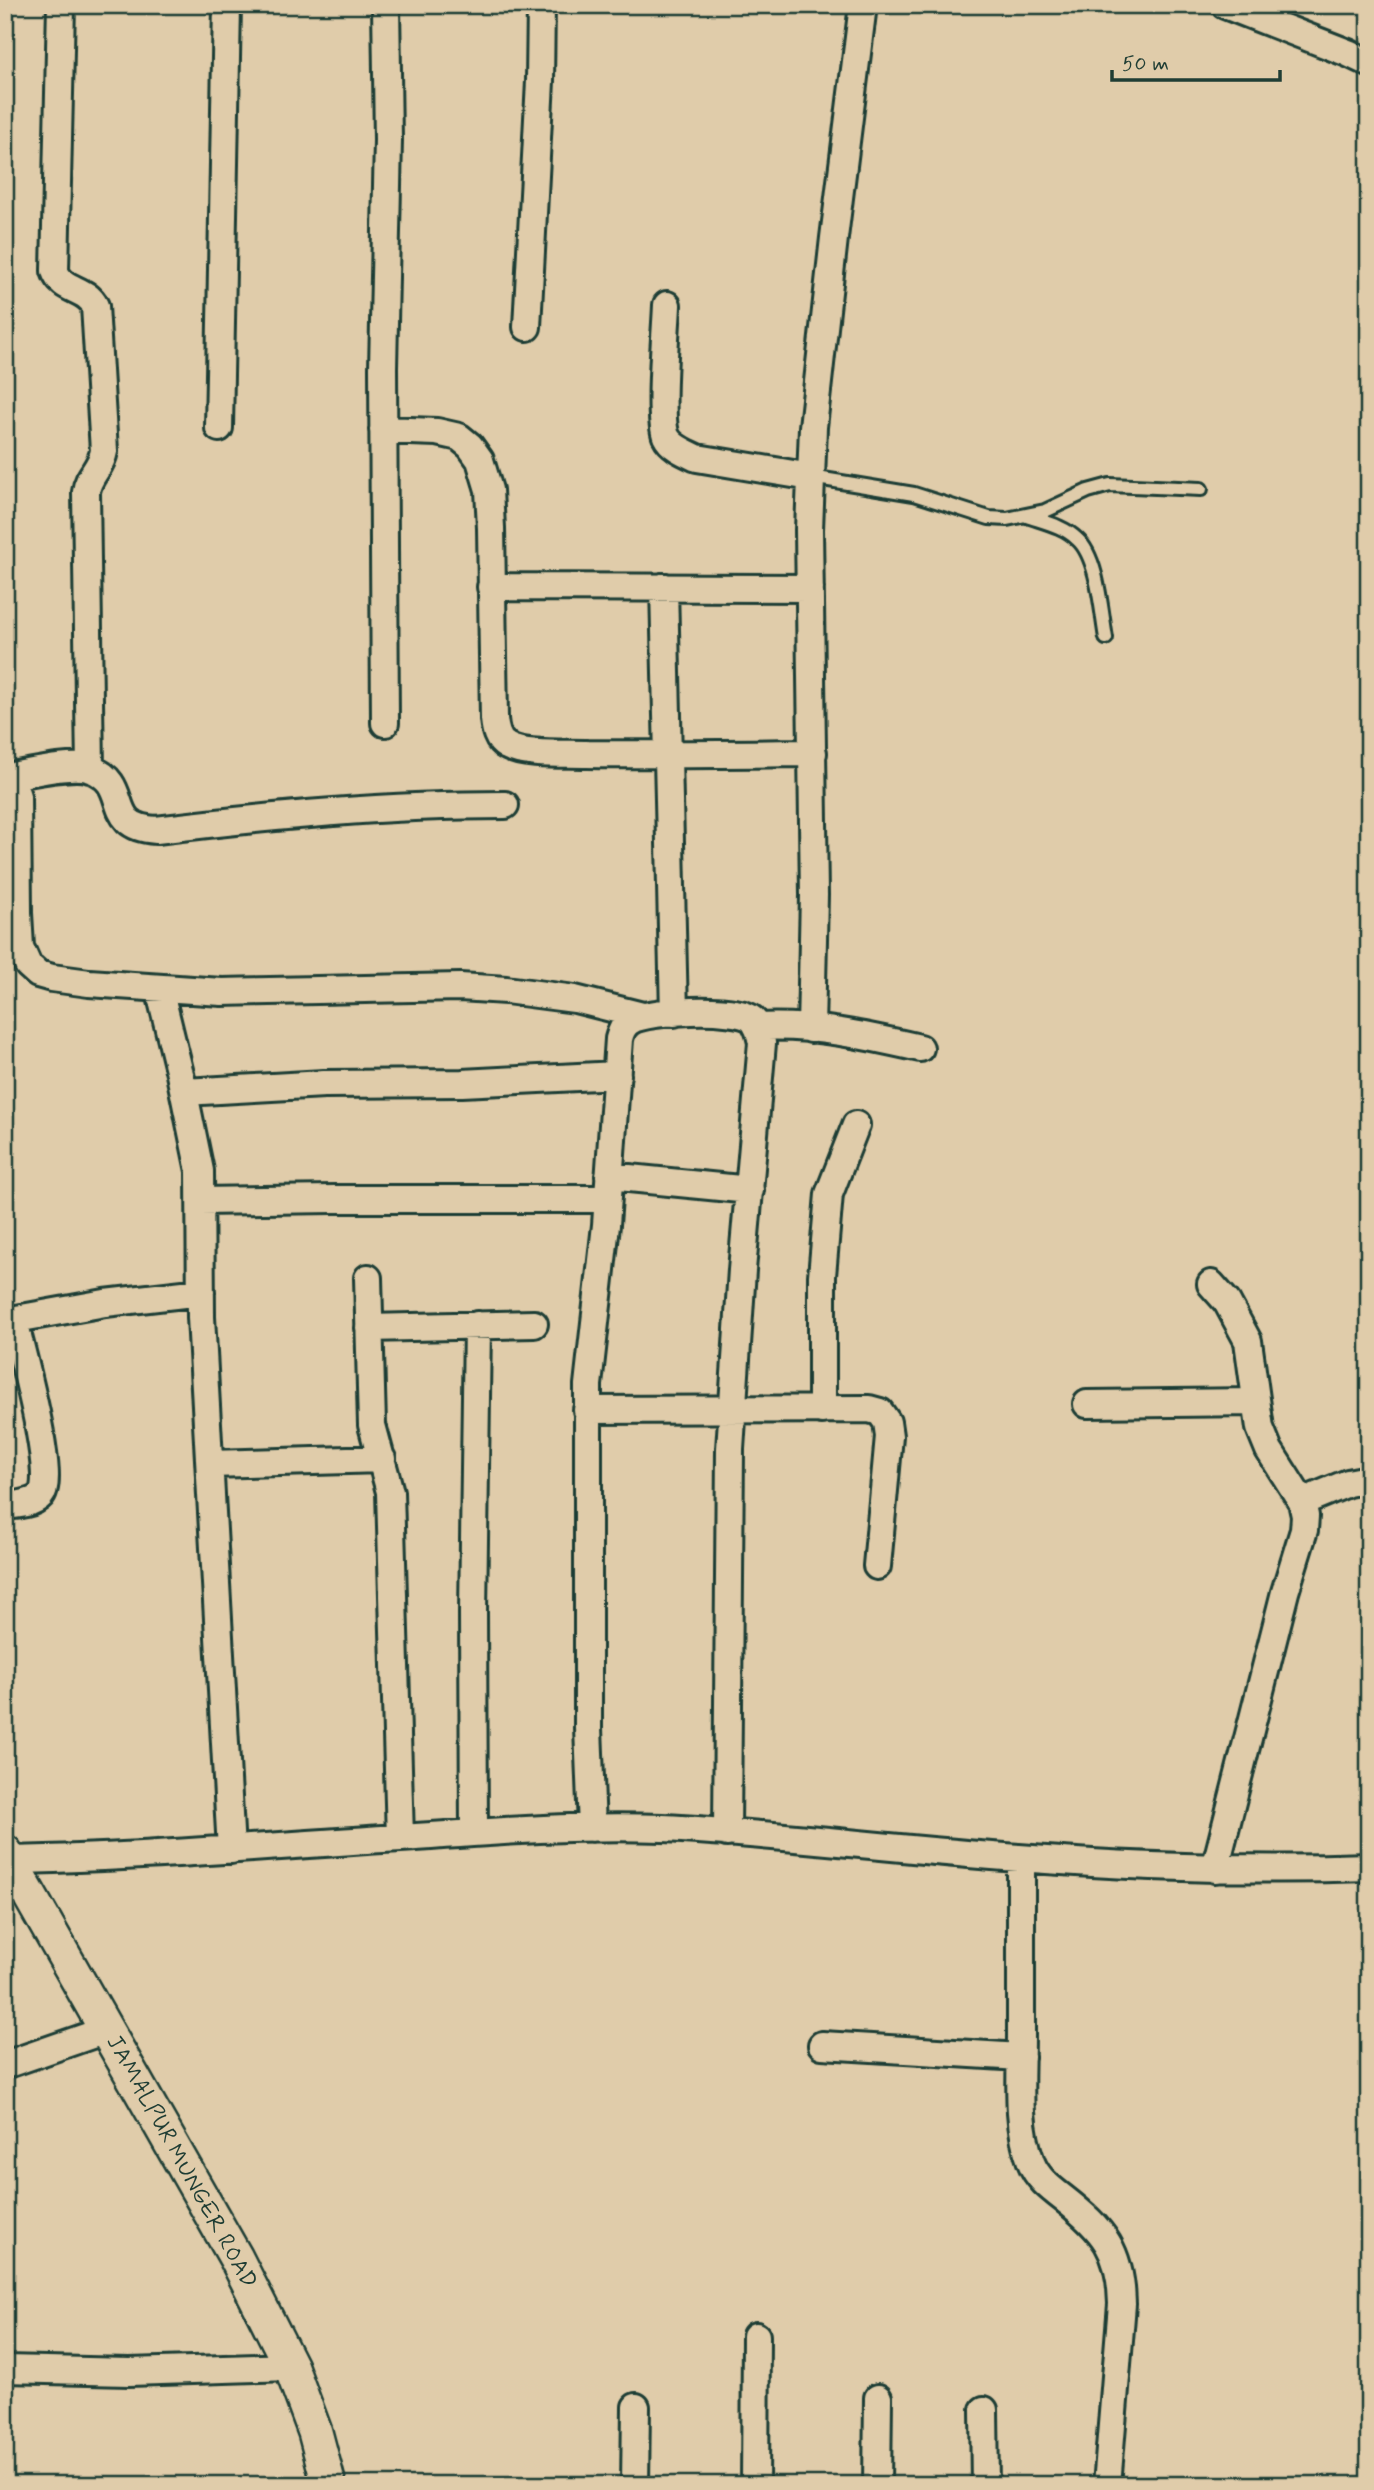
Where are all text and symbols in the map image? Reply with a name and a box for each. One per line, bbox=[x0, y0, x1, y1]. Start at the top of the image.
scale bar bbox=[1112, 38, 1280, 82]
text: 50 m bbox=[1122, 50, 1169, 78]
street label: JAMALPUR MUNGER ROAD bbox=[99, 2030, 263, 2294]

